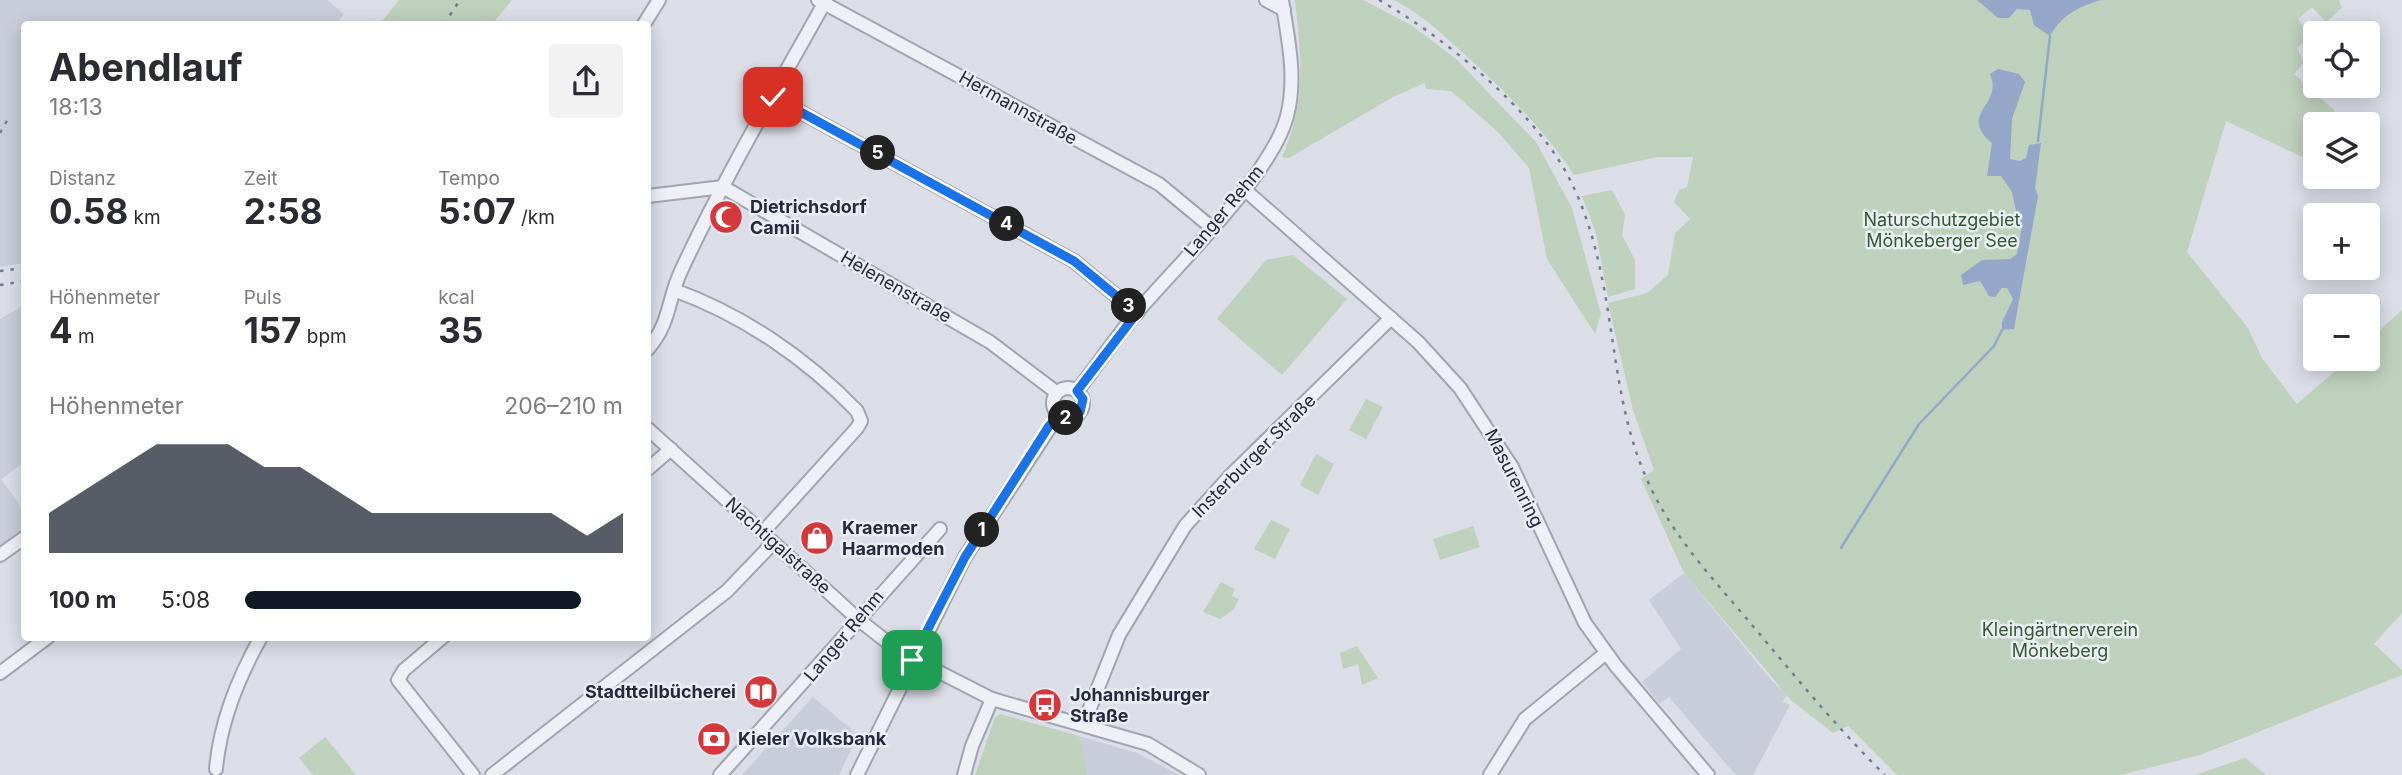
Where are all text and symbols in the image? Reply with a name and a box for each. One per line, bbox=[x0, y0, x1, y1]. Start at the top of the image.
map controls bbox=[2303, 21, 2380, 371]
button: locate bbox=[2303, 21, 2380, 98]
text: Abendlauf bbox=[49, 44, 243, 90]
button: share bbox=[549, 44, 623, 118]
street label: Hermannstraße bbox=[955, 66, 1081, 149]
pin bbox=[743, 67, 803, 127]
icon: check bbox=[754, 78, 792, 116]
text: 18:13 bbox=[49, 93, 103, 121]
button: layers bbox=[2303, 112, 2380, 189]
pin: 5 bbox=[860, 136, 896, 170]
text: 5 bbox=[871, 141, 884, 164]
street label: Langer Rehm bbox=[1179, 161, 1268, 261]
text: Distanz bbox=[49, 167, 116, 190]
text: Zeit bbox=[244, 167, 278, 190]
text: Tempo bbox=[438, 167, 500, 190]
text: 0.58 bbox=[49, 190, 128, 232]
text: 2:58 bbox=[244, 190, 323, 232]
text: 5:07 bbox=[438, 190, 516, 232]
place label: Dietrichsdorf Camii bbox=[750, 196, 867, 238]
mosque icon: Dietrichsdorf Camii bbox=[707, 198, 745, 236]
button: + bbox=[2303, 203, 2380, 280]
text: km bbox=[128, 206, 161, 229]
text: /km bbox=[516, 206, 555, 229]
pin: 4 bbox=[990, 206, 1024, 242]
park label: Naturschutzgebiet Mönkeberger See bbox=[1864, 209, 2021, 251]
text: 4 bbox=[1000, 212, 1013, 235]
street label: Helenenstraße bbox=[837, 246, 955, 327]
text: Höhenmeter bbox=[49, 286, 160, 309]
text: Puls bbox=[244, 286, 282, 309]
text: kcal bbox=[438, 286, 475, 309]
pin: 3 bbox=[1112, 288, 1146, 324]
text: 3 bbox=[1122, 294, 1135, 317]
button: − bbox=[2303, 294, 2380, 371]
text: 4 bbox=[49, 309, 73, 351]
text: 157 bbox=[244, 309, 301, 351]
text: 35 bbox=[438, 309, 483, 351]
text: m bbox=[73, 325, 95, 348]
text: bpm bbox=[301, 325, 347, 348]
street label: Insterburger Straße bbox=[1188, 390, 1320, 522]
text: Höhenmeter bbox=[49, 392, 183, 420]
text: 206–210 m bbox=[504, 392, 623, 420]
pin: 2 bbox=[1048, 400, 1084, 436]
text: 2 bbox=[1060, 406, 1071, 429]
street label: Masurenring bbox=[1481, 425, 1548, 530]
street label: Nachtigalstraße bbox=[721, 493, 835, 598]
pin: 1 bbox=[964, 512, 1000, 548]
place label: Kraemer Haarmoden bbox=[842, 517, 945, 559]
text: 1 bbox=[977, 518, 986, 541]
shop icon: Kraemer Haarmoden bbox=[798, 519, 836, 557]
text: 100 m bbox=[49, 586, 116, 614]
text: 5:08 bbox=[161, 586, 210, 614]
street label: Langer Rehm bbox=[799, 586, 888, 686]
park label: Kleingärtnerverein Mönkeberg bbox=[1982, 619, 2138, 661]
pin bbox=[882, 630, 942, 690]
icon: arrive bbox=[893, 641, 931, 679]
library icon: Stadtteilbücherei bbox=[742, 673, 780, 711]
place label: Stadtteilbücherei bbox=[585, 681, 736, 702]
place label: Johannisburger Straße bbox=[1070, 684, 1209, 726]
bus stop icon: Johannisburger Straße bbox=[1026, 686, 1064, 724]
bank icon: Kieler Volksbank bbox=[695, 720, 733, 758]
place label: Kieler Volksbank bbox=[738, 728, 887, 749]

